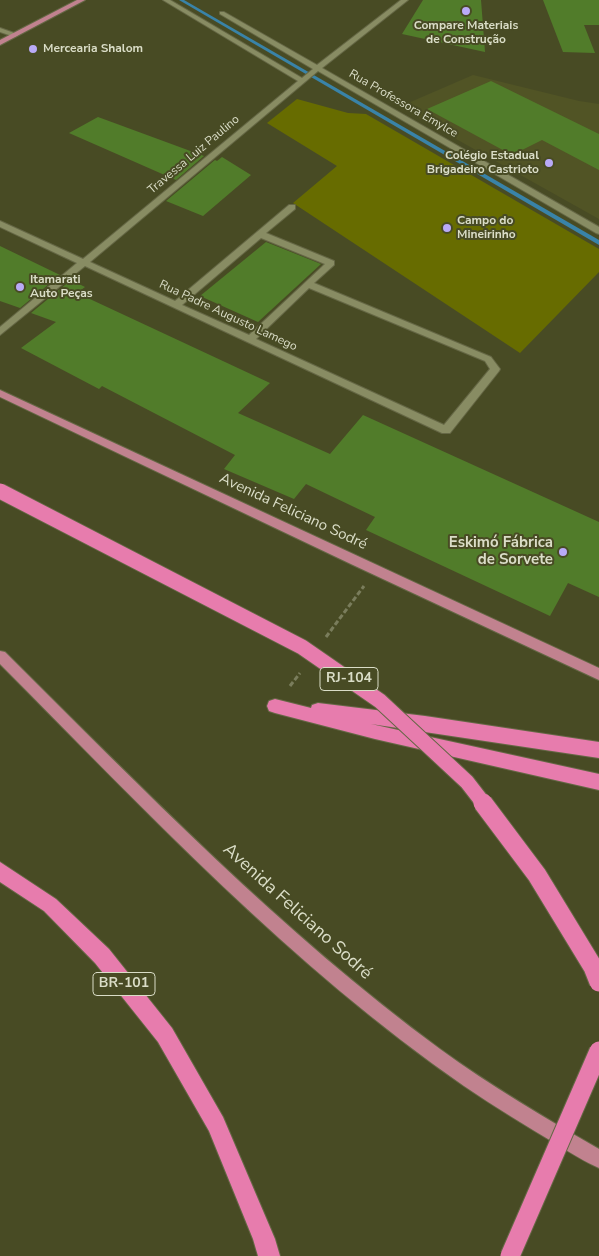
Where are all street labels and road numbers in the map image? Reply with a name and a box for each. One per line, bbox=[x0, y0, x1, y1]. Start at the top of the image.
street label: Rua Professora Emylce bbox=[346, 67, 460, 141]
street label: Travessa Luiz Paulino bbox=[145, 112, 243, 198]
street label: Rua Padre Augusto Lamego bbox=[157, 278, 299, 354]
street label: Avenida Feliciano Sodré bbox=[216, 470, 370, 554]
road number: RJ-104 bbox=[320, 668, 378, 691]
street label: Avenida Feliciano Sodré bbox=[218, 839, 376, 985]
road number: BR-101 bbox=[93, 972, 155, 996]

